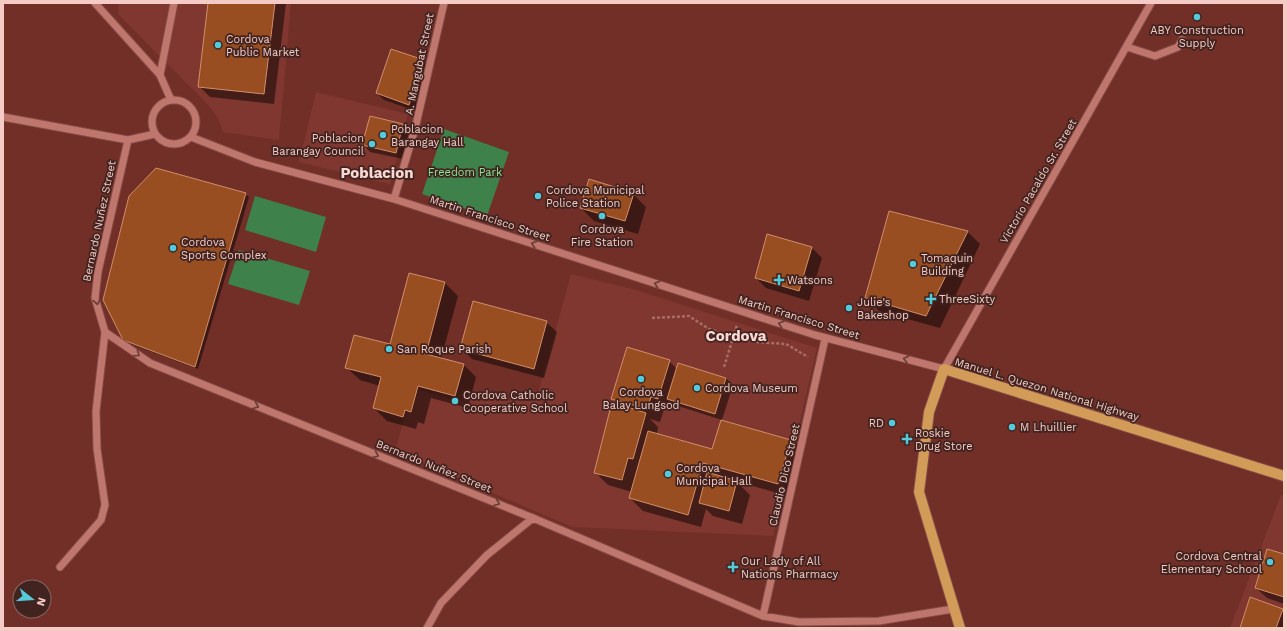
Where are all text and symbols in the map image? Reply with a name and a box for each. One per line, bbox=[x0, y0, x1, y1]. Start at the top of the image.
street label: A. Mangubat Street bbox=[402, 12, 437, 116]
marker: ABY Construction Supply bbox=[1192, 12, 1202, 22]
place label: ABY Construction Supply bbox=[1150, 24, 1244, 50]
place label: Cordova Public Market bbox=[226, 33, 300, 59]
marker: Cordova Public Market bbox=[213, 40, 223, 50]
street label: Victorio Pacaldo Sr. Street bbox=[997, 116, 1080, 246]
place label: Poblacion Barangay Hall bbox=[391, 123, 464, 149]
marker: Poblacion Barangay Hall bbox=[378, 130, 388, 140]
place label: Poblacion Barangay Council bbox=[272, 132, 365, 158]
marker: Poblacion Barangay Council bbox=[367, 139, 377, 149]
street label: Bernardo Nuñez Street bbox=[80, 159, 119, 283]
district label: Poblacion bbox=[341, 164, 414, 182]
park label: Freedom Park bbox=[428, 166, 502, 179]
place label: Cordova Municipal Police Station bbox=[546, 184, 645, 210]
marker: Cordova Municipal Police Station bbox=[533, 191, 543, 201]
street label: Martin Francisco Street bbox=[428, 193, 552, 244]
marker: Cordova Fire Station bbox=[597, 211, 607, 221]
place label: Cordova Fire Station bbox=[571, 223, 633, 249]
place label: Cordova Sports Complex bbox=[181, 236, 267, 262]
one-way arrow bbox=[530, 240, 537, 249]
marker: Cordova Sports Complex bbox=[168, 243, 178, 253]
place label: Tomaquin Building bbox=[921, 252, 973, 278]
marker: Tomaquin Building bbox=[908, 259, 918, 269]
place label: Watsons bbox=[787, 274, 833, 287]
marker: Watsons bbox=[774, 275, 784, 285]
one-way arrow bbox=[654, 280, 661, 289]
street label: Martin Francisco Street bbox=[737, 293, 861, 342]
place label: ThreeSixty bbox=[939, 293, 996, 306]
marker: ThreeSixty bbox=[926, 294, 936, 304]
place label: Julie's Bakeshop bbox=[857, 296, 909, 322]
one-way arrow bbox=[92, 298, 100, 305]
marker: Julie's Bakeshop bbox=[844, 303, 854, 313]
one-way arrow bbox=[778, 320, 785, 329]
district label: Cordova bbox=[706, 327, 767, 345]
place label: San Roque Parish bbox=[397, 343, 491, 356]
marker: San Roque Parish bbox=[384, 344, 394, 354]
one-way arrow bbox=[133, 349, 140, 357]
street label: Manuel L. Quezon National Highway bbox=[953, 355, 1141, 424]
one-way arrow bbox=[903, 356, 909, 364]
marker: Cordova Balay Lungsod bbox=[636, 374, 646, 384]
place label: Cordova Museum bbox=[705, 382, 798, 395]
marker: Cordova Museum bbox=[692, 383, 702, 393]
place label: Cordova Balay Lungsod bbox=[602, 386, 680, 412]
place label: Cordova Catholic Cooperative School bbox=[463, 389, 568, 415]
marker: Cordova Catholic Cooperative School bbox=[450, 396, 460, 406]
one-way arrow bbox=[251, 401, 259, 409]
place label: RD bbox=[869, 417, 884, 430]
marker: RD bbox=[887, 418, 897, 428]
place label: M Lhuillier bbox=[1020, 421, 1077, 434]
street label: Claudio Dico Street bbox=[766, 422, 803, 528]
marker: M Lhuillier bbox=[1007, 422, 1017, 432]
place label: Roskie Drug Store bbox=[915, 427, 973, 453]
marker: Roskie Drug Store bbox=[902, 434, 912, 444]
street label: Bernardo Nuñez Street bbox=[374, 437, 494, 496]
one-way arrow bbox=[373, 450, 380, 458]
place label: Cordova Municipal Hall bbox=[676, 462, 752, 488]
marker: Cordova Municipal Hall bbox=[663, 469, 673, 479]
one-way arrow bbox=[492, 498, 500, 506]
place label: Cordova Central Elementary School bbox=[1161, 550, 1263, 576]
place label: Our Lady of All Nations Pharmacy bbox=[741, 555, 838, 581]
marker: Cordova Central Elementary School bbox=[1265, 557, 1275, 567]
marker: Our Lady of All Nations Pharmacy bbox=[728, 562, 738, 572]
north arrow bbox=[12, 579, 52, 619]
text: N bbox=[34, 596, 48, 608]

